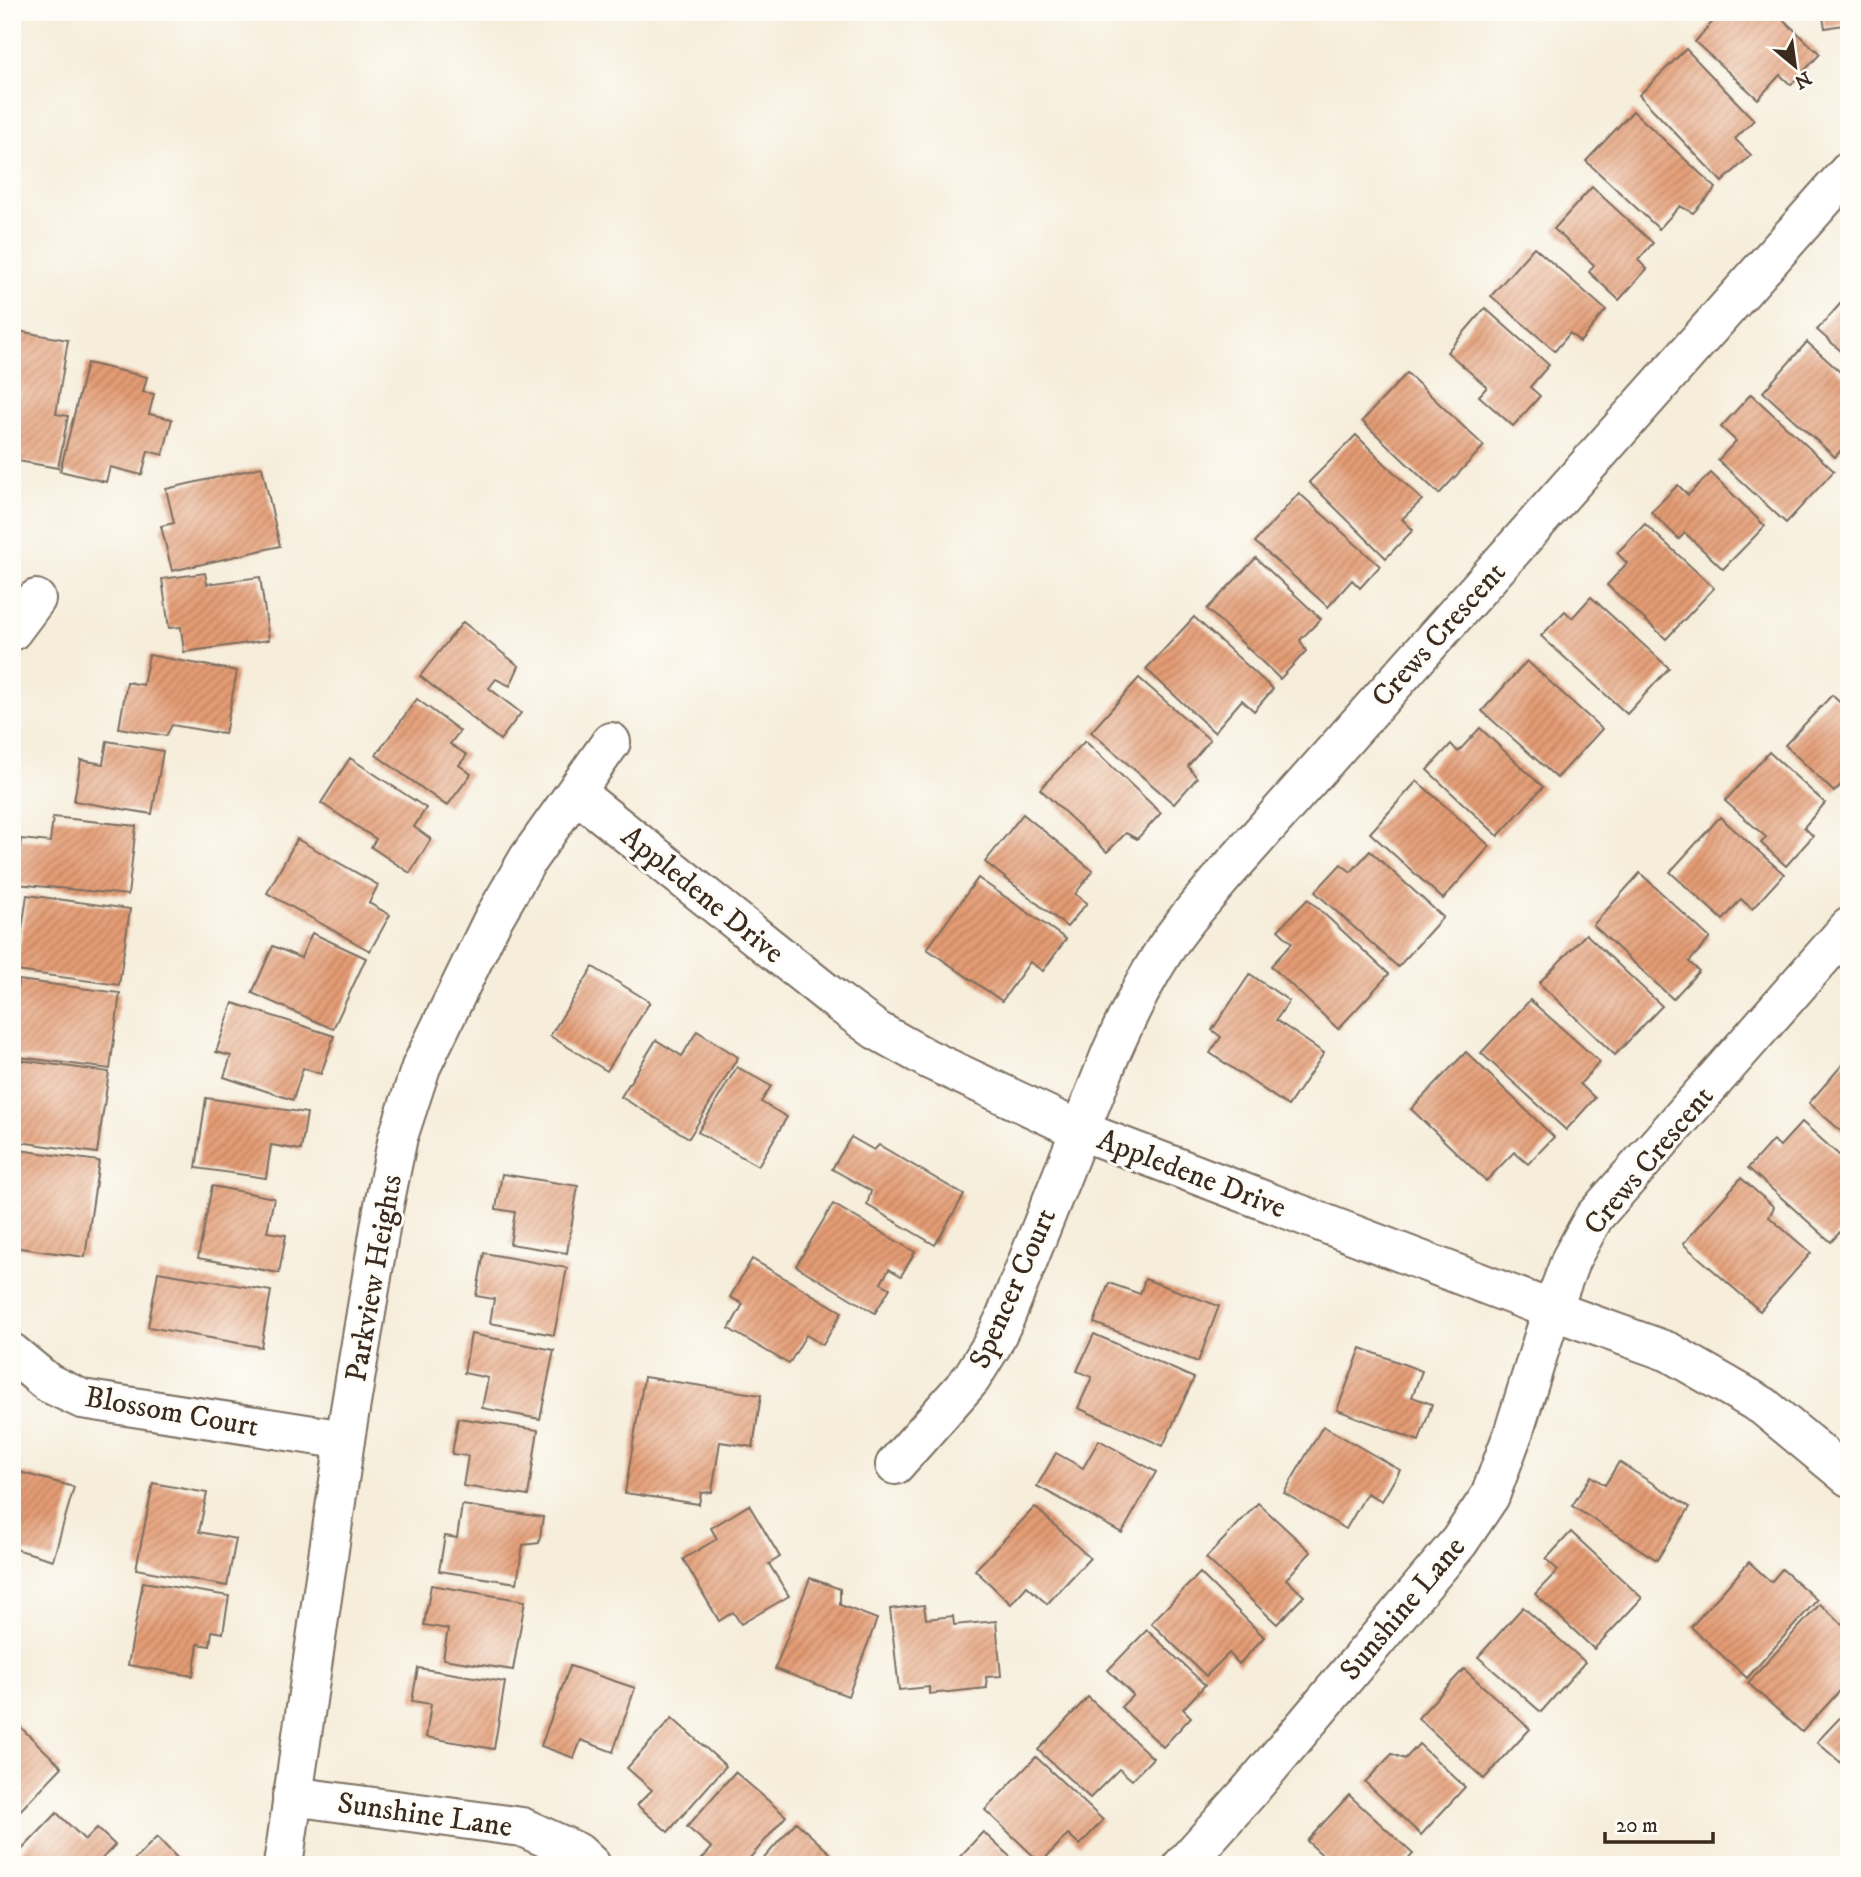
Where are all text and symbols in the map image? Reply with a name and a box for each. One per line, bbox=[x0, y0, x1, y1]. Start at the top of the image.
north arrow bbox=[1759, 32, 1829, 102]
text: N bbox=[1790, 66, 1815, 94]
street label: Crews Crescent bbox=[1364, 555, 1514, 715]
street label: Appledene Drive bbox=[613, 818, 791, 972]
street label: Crews Crescent bbox=[1576, 1079, 1722, 1243]
street label: Appledene Drive bbox=[1092, 1121, 1291, 1227]
street label: Parkview Heights bbox=[338, 1172, 411, 1385]
street label: Spencer Court bbox=[962, 1203, 1065, 1374]
street label: Blossom Court bbox=[82, 1379, 261, 1446]
street label: Sunshine Lane bbox=[1332, 1530, 1474, 1688]
street label: Sunshine Lane bbox=[335, 1785, 515, 1846]
scale bar bbox=[1605, 1800, 1714, 1844]
text: 20 m bbox=[1616, 1813, 1658, 1839]

